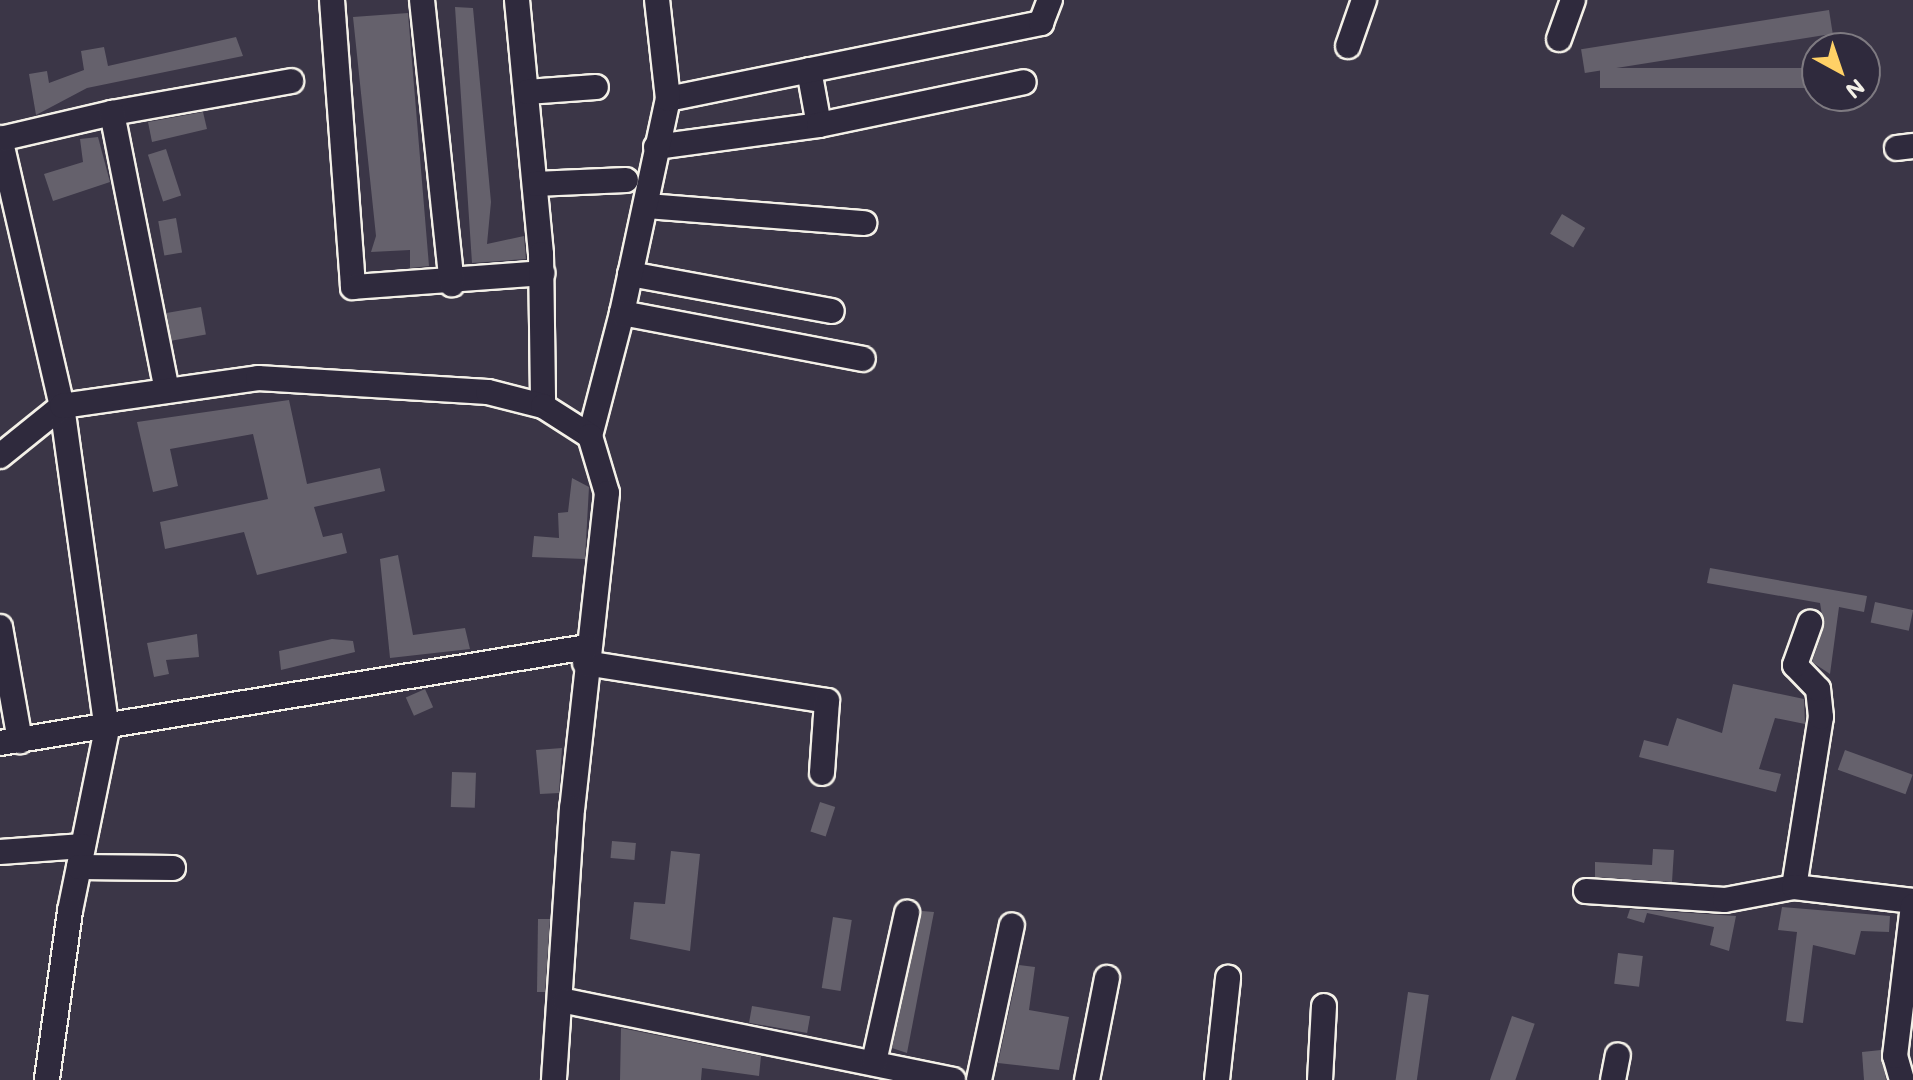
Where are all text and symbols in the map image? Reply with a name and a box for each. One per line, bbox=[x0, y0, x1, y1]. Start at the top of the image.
north arrow bbox=[1801, 32, 1881, 112]
text: N bbox=[1840, 73, 1871, 106]

